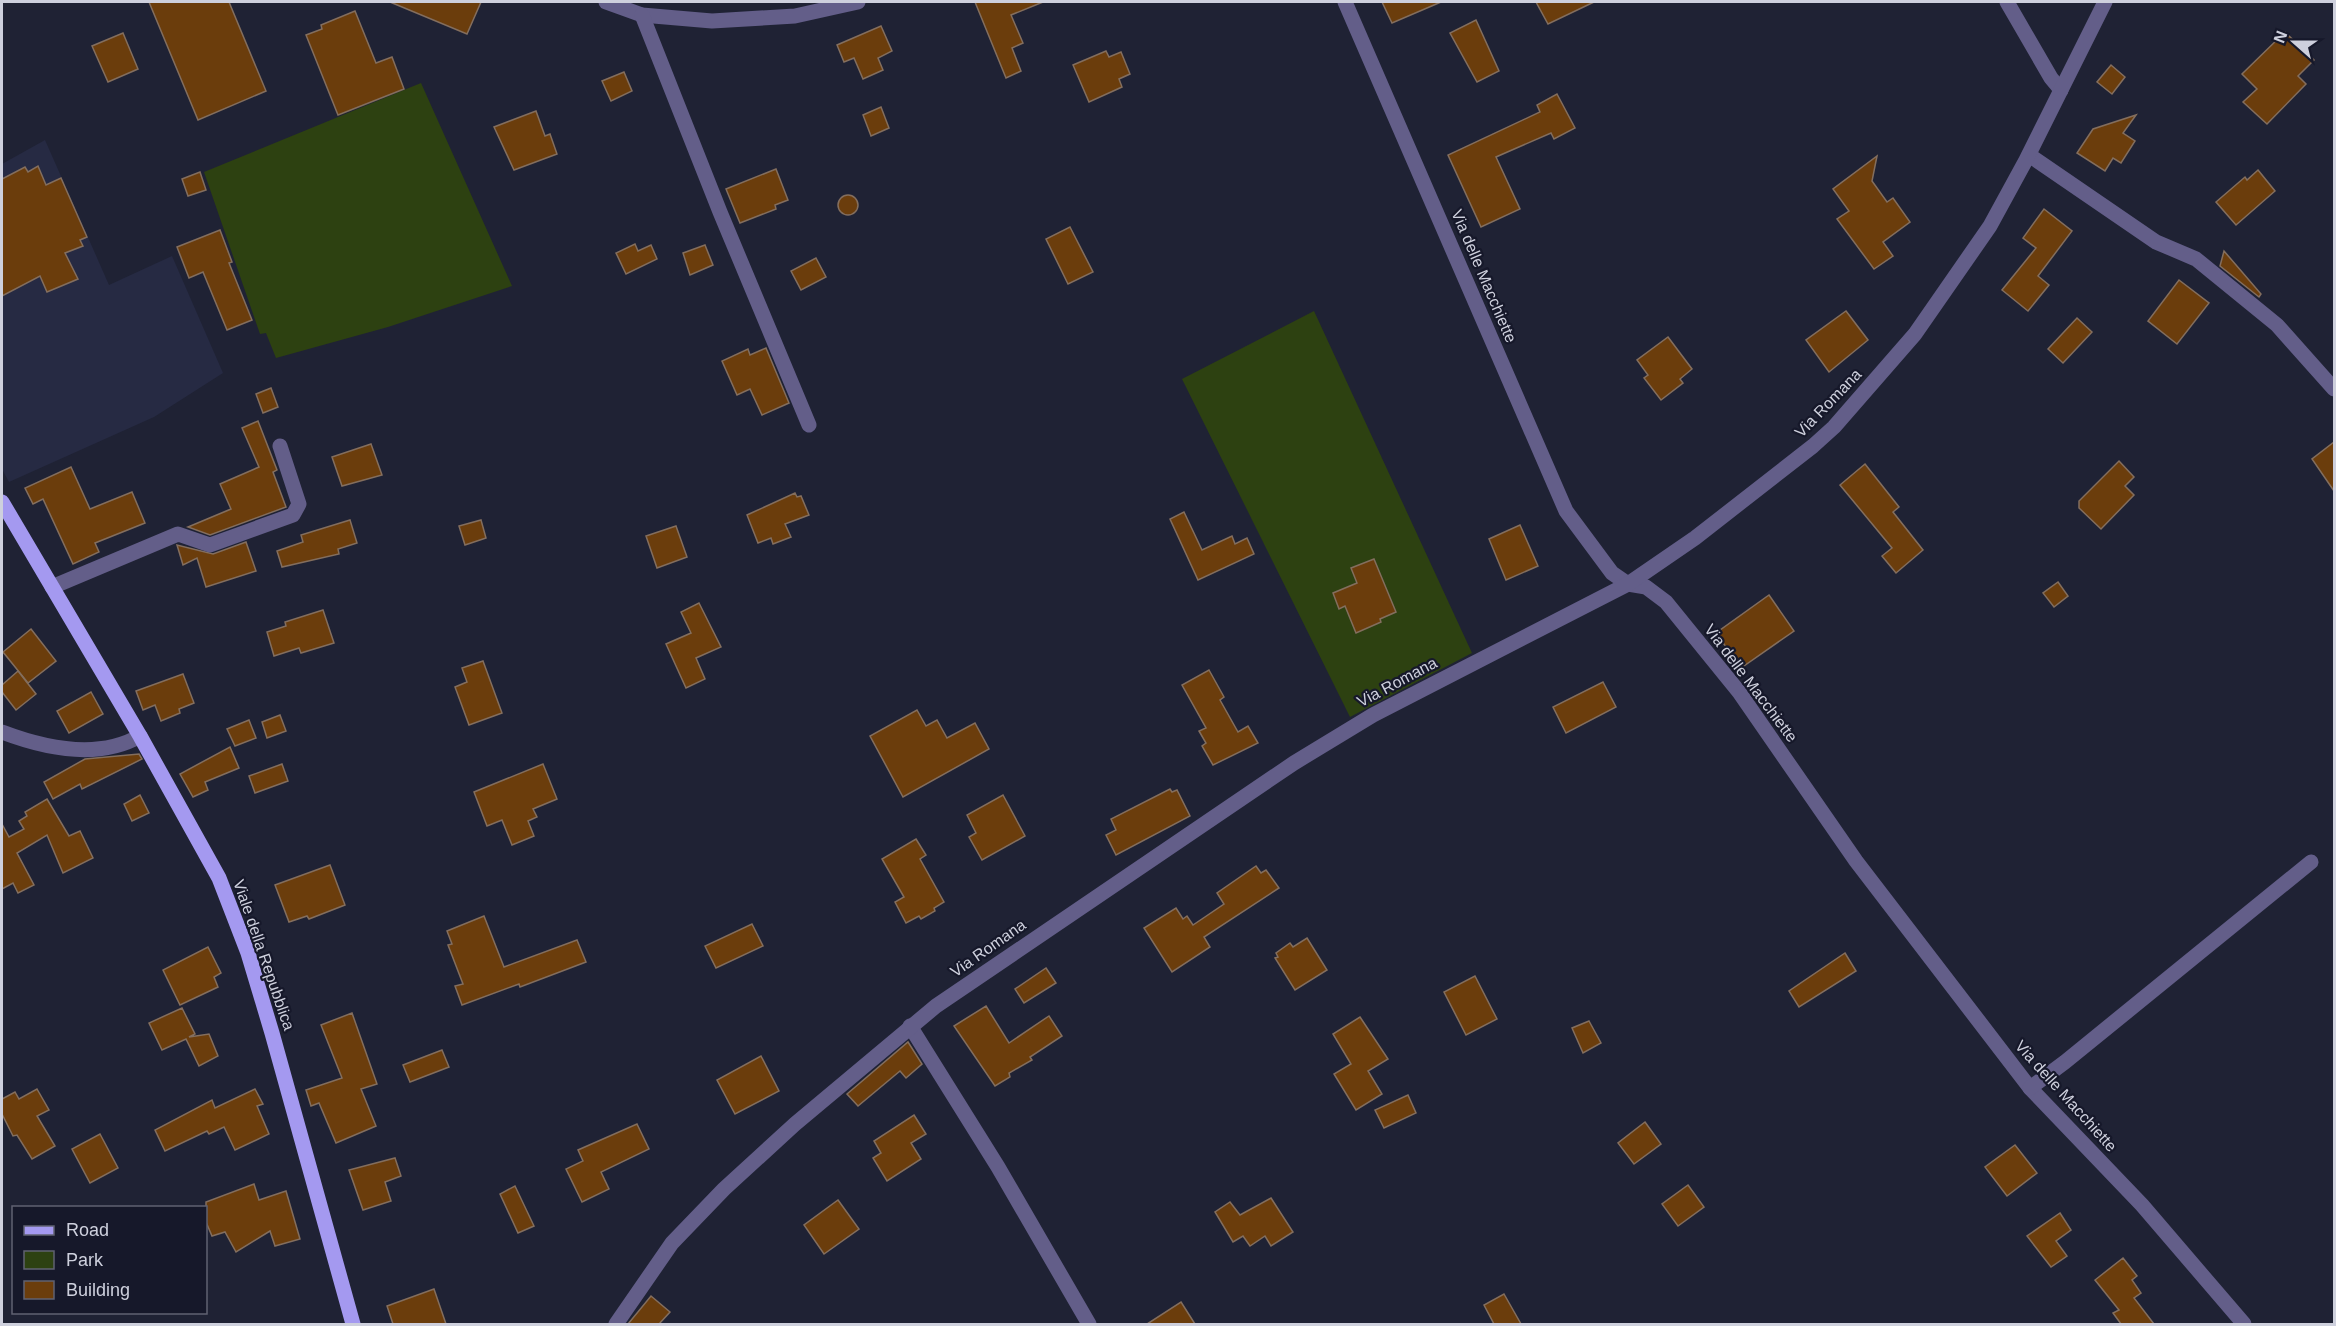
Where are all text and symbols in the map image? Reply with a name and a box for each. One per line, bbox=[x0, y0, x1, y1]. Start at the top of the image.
north arrow bbox=[2264, 12, 2324, 72]
text: N bbox=[2270, 28, 2290, 45]
street label: Via delle Macchiette bbox=[1448, 207, 1520, 345]
street label: Via Romana bbox=[1791, 365, 1865, 440]
street label: Via delle Macchiette bbox=[1701, 621, 1801, 745]
street label: Via Romana bbox=[1354, 654, 1440, 710]
street label: Viale della Repubblica bbox=[230, 878, 298, 1033]
street label: Via Romana bbox=[947, 916, 1029, 980]
street label: Via delle Macchiette bbox=[2012, 1037, 2120, 1155]
legend bbox=[12, 1206, 207, 1314]
text: Road bbox=[66, 1220, 109, 1240]
text: Park bbox=[66, 1250, 104, 1270]
text: Building bbox=[66, 1280, 130, 1300]

